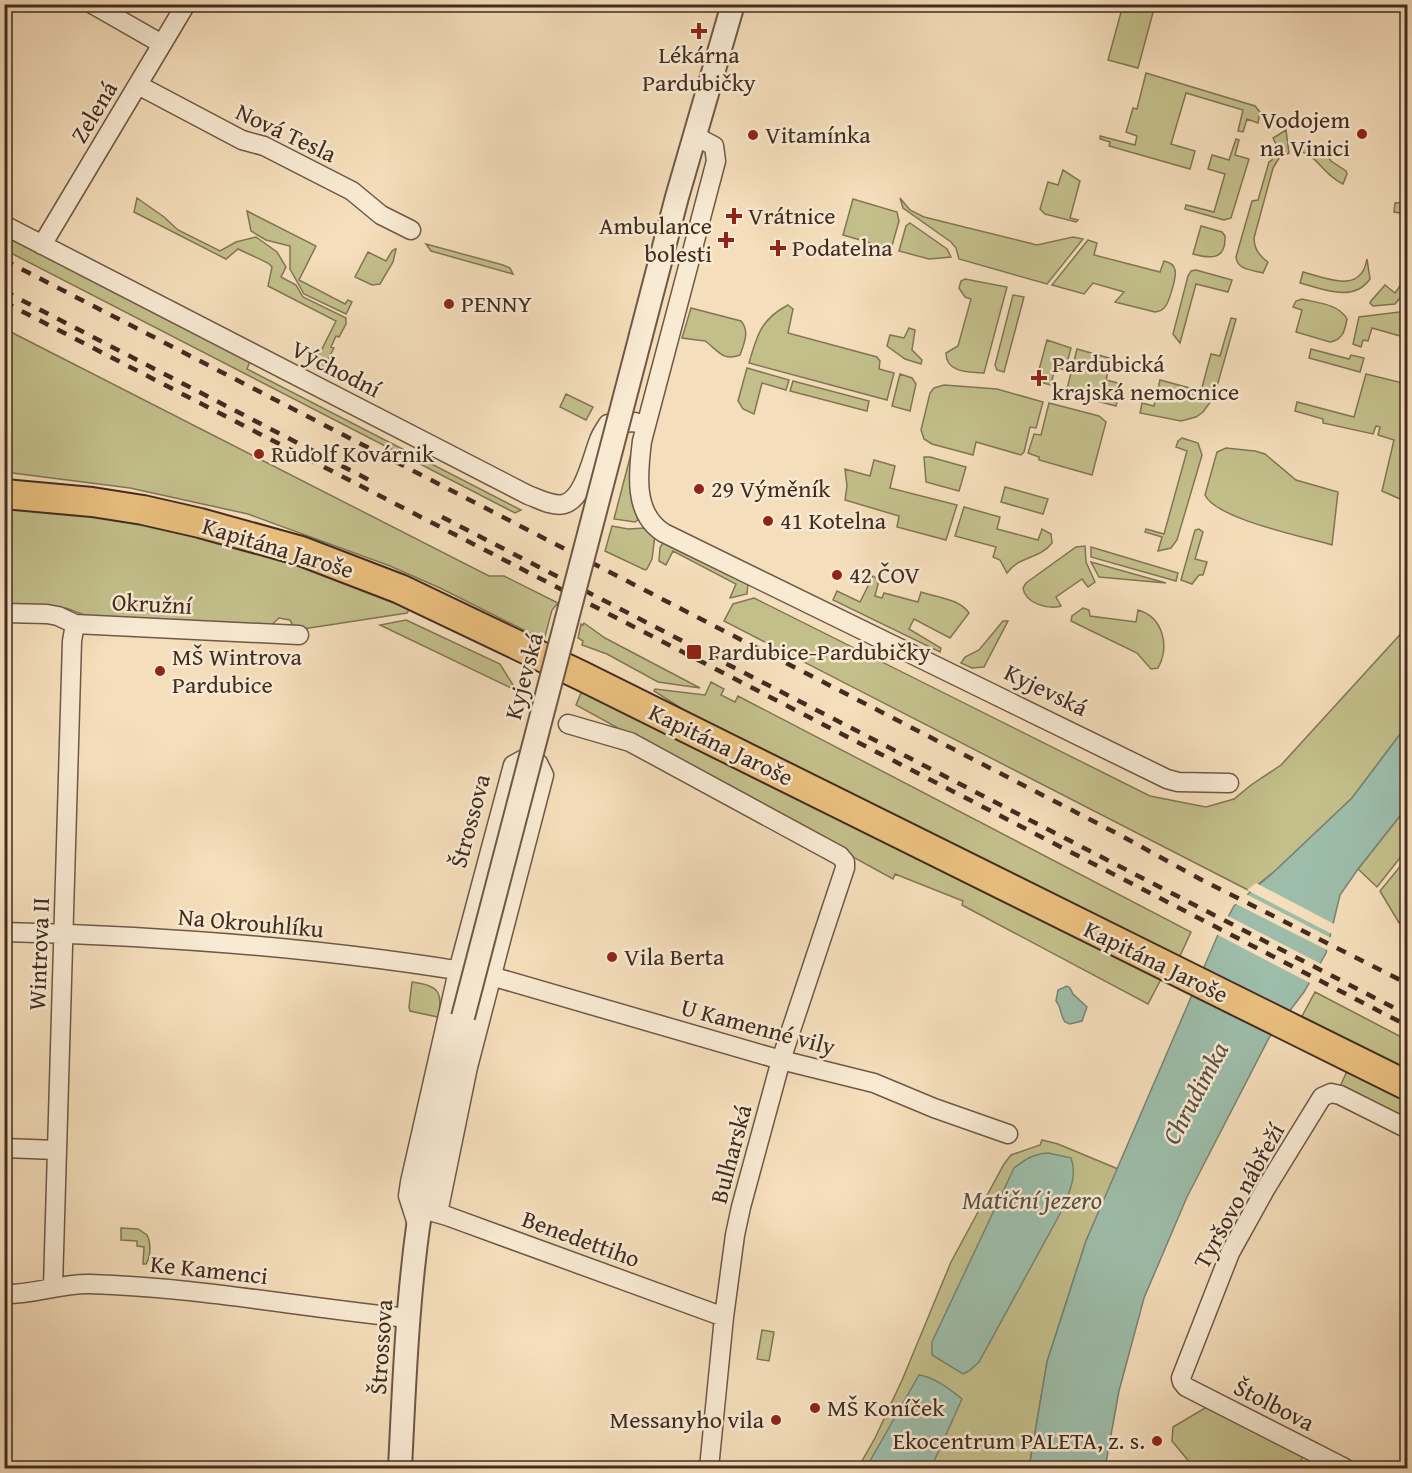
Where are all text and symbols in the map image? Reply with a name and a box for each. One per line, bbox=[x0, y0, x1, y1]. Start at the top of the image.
marker: Lékárna Pardubičky bbox=[692, 24, 706, 38]
place label: Lékárna Pardubičky bbox=[642, 37, 756, 100]
street label: Zelená bbox=[61, 74, 126, 149]
street label: Nová Tesla bbox=[230, 94, 343, 171]
place label: Vodojem na Vinici bbox=[1260, 102, 1350, 165]
place label: Vitamínka bbox=[765, 117, 871, 152]
marker: Vodojem na Vinici bbox=[1355, 127, 1369, 141]
marker: Vitamínka bbox=[746, 128, 760, 142]
place label: Vrátnice bbox=[748, 198, 836, 233]
marker: Vrátnice bbox=[725, 207, 743, 225]
place label: Ambulance bolesti bbox=[599, 208, 712, 271]
place label: Podatelna bbox=[792, 230, 893, 265]
marker: Ambulance bolesti bbox=[717, 231, 735, 249]
marker: Podatelna bbox=[769, 239, 787, 257]
place label: PENNY bbox=[461, 286, 532, 321]
marker: PENNY bbox=[442, 297, 456, 311]
street label: Východní bbox=[285, 331, 388, 407]
place label: Pardubická krajská nemocnice bbox=[1052, 346, 1239, 409]
marker: Pardubická krajská nemocnice bbox=[1030, 369, 1048, 387]
place label: Rudolf Kovárnik bbox=[271, 436, 435, 471]
marker: Rudolf Kovárnik bbox=[252, 447, 266, 461]
place label: 29 Výměník bbox=[711, 471, 831, 506]
marker: 29 Výměník bbox=[692, 482, 706, 496]
place label: 41 Kotelna bbox=[780, 503, 887, 538]
street label: Kapitána Jaroše bbox=[198, 508, 358, 587]
marker: 41 Kotelna bbox=[761, 514, 775, 528]
place label: 42 ČOV bbox=[849, 557, 920, 592]
marker: 42 ČOV bbox=[830, 568, 844, 582]
street label: Okružní bbox=[111, 584, 194, 623]
street label: Kyjevská bbox=[495, 628, 552, 723]
place label: Pardubice-Pardubičky bbox=[708, 634, 931, 669]
place label: MŠ Wintrova Pardubice bbox=[172, 639, 303, 702]
marker: Pardubice-Pardubičky bbox=[685, 643, 703, 661]
street label: Kyjevská bbox=[999, 654, 1094, 725]
marker: MŠ Wintrova Pardubice bbox=[153, 664, 167, 678]
street label: Kapitána Jaroše bbox=[643, 694, 799, 795]
street label: Štrossova bbox=[440, 770, 499, 872]
street label: Wintrova II bbox=[19, 897, 58, 1011]
street label: Na Okrouhlíku bbox=[177, 899, 325, 946]
street label: Kapitána Jaroše bbox=[1078, 911, 1234, 1012]
place label: Vila Berta bbox=[624, 939, 725, 974]
marker: Vila Berta bbox=[605, 950, 619, 964]
street label: U Kamenné vily bbox=[677, 989, 839, 1064]
water label: Chrudimka bbox=[1151, 1035, 1238, 1151]
street label: Bulharská bbox=[701, 1100, 761, 1207]
street label: Tyršovo nábřeží bbox=[1184, 1116, 1294, 1275]
water label: Matiční jezero bbox=[962, 1180, 1102, 1219]
street label: Benedettiho bbox=[517, 1201, 645, 1276]
street label: Ke Kamenci bbox=[149, 1246, 270, 1293]
street label: Štrossova bbox=[360, 1297, 401, 1396]
street label: Štolbova bbox=[1228, 1369, 1321, 1440]
place label: MŠ Koníček bbox=[827, 1390, 945, 1425]
marker: MŠ Koníček bbox=[808, 1401, 822, 1415]
place label: Messanyho vila bbox=[609, 1402, 765, 1437]
marker: Messanyho vila bbox=[769, 1413, 783, 1427]
place label: Ekocentrum PALETA, z. s. bbox=[893, 1423, 1145, 1458]
marker: Ekocentrum PALETA, z. s. bbox=[1150, 1434, 1164, 1448]

